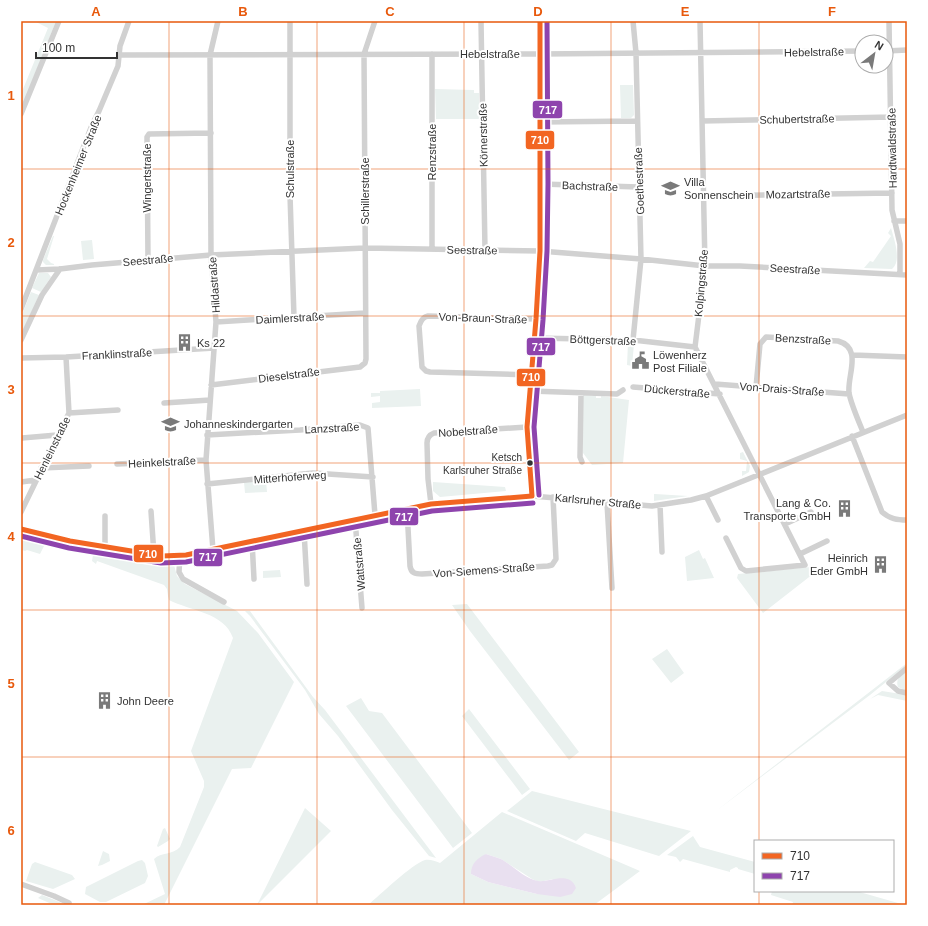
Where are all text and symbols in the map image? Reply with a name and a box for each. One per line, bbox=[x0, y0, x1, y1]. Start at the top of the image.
text: A bbox=[91, 4, 101, 19]
text: B bbox=[238, 4, 248, 19]
text: C bbox=[385, 4, 395, 19]
text: D bbox=[533, 4, 543, 19]
text: E bbox=[681, 4, 690, 19]
text: F bbox=[828, 4, 836, 19]
scale bar bbox=[36, 34, 117, 60]
north arrow bbox=[854, 34, 894, 74]
text: N bbox=[873, 38, 886, 53]
text: 100 m bbox=[42, 41, 75, 55]
street label: Hebelstraße bbox=[784, 45, 844, 59]
street label: Hebelstraße bbox=[460, 48, 520, 60]
text: 1 bbox=[7, 88, 15, 103]
line badge: 717 bbox=[532, 100, 563, 119]
street label: Körnerstraße bbox=[476, 103, 490, 167]
text: 717 bbox=[539, 104, 557, 116]
street label: Hardtwaldstraße bbox=[885, 108, 899, 188]
street label: Schubertstraße bbox=[759, 112, 835, 126]
street label: Hockenheimer Straße bbox=[52, 113, 104, 217]
street label: Renzstraße bbox=[426, 124, 438, 180]
line badge: 710 bbox=[525, 130, 555, 150]
text: 710 bbox=[531, 134, 549, 146]
street label: Schulstraße bbox=[284, 140, 296, 198]
street label: Wingertstraße bbox=[141, 143, 153, 213]
street label: Goethestraße bbox=[632, 147, 646, 215]
street label: Schillerstraße bbox=[359, 157, 371, 225]
place label: Villa Sonnenschein bbox=[684, 176, 754, 201]
school or university icon: Villa Sonnenschein bbox=[661, 178, 681, 198]
street label: Bachstraße bbox=[562, 179, 618, 193]
street label: Mozartstraße bbox=[766, 187, 830, 201]
text: 2 bbox=[7, 235, 15, 250]
street label: Seestraße bbox=[447, 244, 497, 256]
street label: Kolpingstraße bbox=[692, 249, 710, 317]
street label: Seestraße bbox=[122, 252, 174, 268]
street label: Hildastraße bbox=[206, 257, 222, 313]
street label: Seestraße bbox=[769, 262, 821, 276]
street label: Daimlerstraße bbox=[255, 310, 325, 326]
street label: Von-Braun-Straße bbox=[438, 310, 528, 326]
street label: Benzstraße bbox=[775, 332, 831, 346]
building icon: Ks 22 bbox=[174, 333, 194, 353]
street label: Böttgerstraße bbox=[569, 333, 637, 347]
place label: Ks 22 bbox=[197, 337, 225, 349]
line badge: 717 bbox=[526, 337, 556, 356]
text: 717 bbox=[532, 341, 550, 353]
street label: Franklinstraße bbox=[82, 346, 152, 362]
place label: Löwenherz Post Filiale bbox=[653, 349, 707, 374]
public building icon: Löwenherz Post Filiale bbox=[630, 351, 650, 371]
street label: Dieselstraße bbox=[258, 365, 320, 385]
line badge: 710 bbox=[516, 368, 546, 387]
text: 710 bbox=[522, 371, 540, 383]
street label: Von-Drais-Straße bbox=[739, 380, 825, 398]
text: 3 bbox=[7, 382, 15, 397]
street label: Dückerstraße bbox=[644, 382, 710, 400]
school or university icon: Johanneskindergarten bbox=[161, 414, 181, 434]
street label: Henleinstraße bbox=[32, 415, 72, 481]
place label: Johanneskindergarten bbox=[184, 418, 293, 430]
street label: Lanzstraße bbox=[304, 421, 360, 435]
street label: Nobelstraße bbox=[438, 423, 498, 439]
place label: Ketsch Karlsruher Straße bbox=[443, 452, 522, 476]
street label: Heinkelstraße bbox=[128, 454, 196, 470]
marker: Ketsch Karlsruher Straße bbox=[525, 458, 535, 468]
street label: Mitterhoferweg bbox=[253, 468, 327, 486]
street label: Karlsruher Straße bbox=[554, 491, 642, 511]
place label: Lang & Co. Transporte GmbH bbox=[743, 497, 831, 522]
building icon: Lang & Co. Transporte GmbH bbox=[834, 499, 854, 519]
line badge: 717 bbox=[389, 507, 419, 526]
text: 717 bbox=[395, 511, 413, 523]
text: 4 bbox=[7, 529, 15, 544]
street label: Wattstraße bbox=[351, 537, 367, 591]
line badge: 710 bbox=[133, 544, 164, 563]
text: 710 bbox=[139, 548, 157, 560]
line badge: 717 bbox=[193, 548, 223, 567]
text: 717 bbox=[199, 551, 217, 563]
place label: Heinrich Eder GmbH bbox=[810, 552, 868, 577]
building icon: Heinrich Eder GmbH bbox=[871, 554, 891, 574]
street label: Von-Siemens-Straße bbox=[433, 560, 535, 580]
text: 5 bbox=[7, 676, 15, 691]
building icon: John Deere bbox=[94, 691, 114, 711]
place label: John Deere bbox=[117, 695, 174, 707]
text: 6 bbox=[7, 823, 15, 838]
legend bbox=[754, 840, 894, 892]
text: 710 bbox=[790, 849, 810, 863]
text: 717 bbox=[790, 869, 810, 883]

